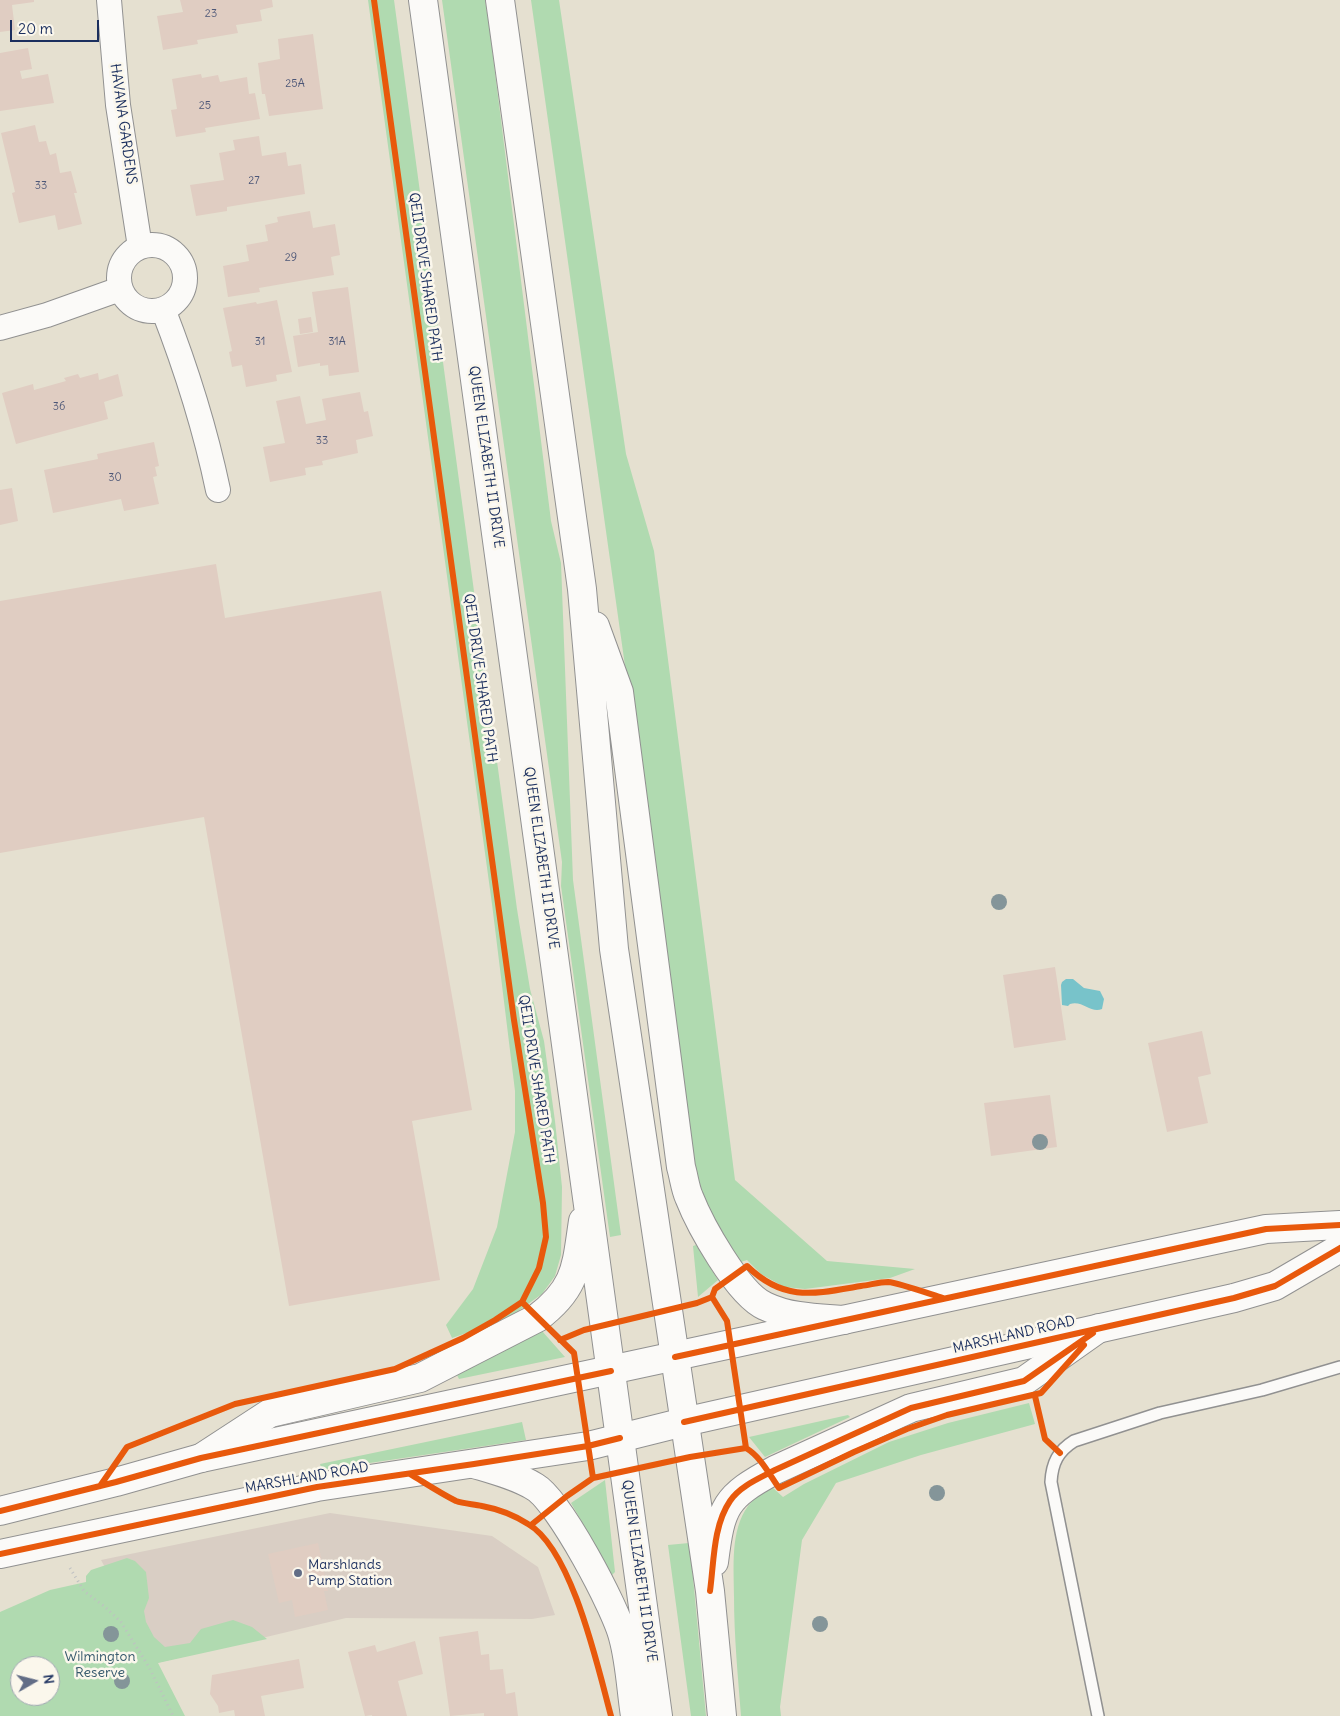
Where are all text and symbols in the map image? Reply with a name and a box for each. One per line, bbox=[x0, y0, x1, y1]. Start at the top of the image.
house number: 23 bbox=[205, 7, 217, 21]
scale bar bbox=[12, 10, 101, 42]
text: 20 m bbox=[18, 19, 53, 38]
street label: HAVANA GARDENS bbox=[106, 63, 140, 185]
house number: 25A bbox=[285, 77, 305, 91]
house number: 25 bbox=[199, 99, 211, 113]
house number: 27 bbox=[248, 174, 260, 188]
house number: 33 bbox=[35, 179, 47, 193]
street label: QEII DRIVE SHARED PATH bbox=[405, 191, 445, 363]
house number: 29 bbox=[285, 251, 297, 265]
house number: 31 bbox=[255, 335, 265, 349]
house number: 31A bbox=[328, 335, 346, 349]
street label: QUEEN ELIZABETH II DRIVE bbox=[465, 365, 507, 549]
house number: 36 bbox=[53, 400, 65, 414]
house number: 33 bbox=[316, 434, 328, 448]
house number: 30 bbox=[108, 471, 122, 485]
street label: QEII DRIVE SHARED PATH bbox=[460, 592, 500, 764]
street label: QUEEN ELIZABETH II DRIVE bbox=[520, 766, 562, 950]
street label: QEII DRIVE SHARED PATH bbox=[514, 993, 558, 1165]
street label: MARSHLAND ROAD bbox=[951, 1313, 1077, 1357]
street label: MARSHLAND ROAD bbox=[244, 1459, 370, 1497]
street label: QUEEN ELIZABETH II DRIVE bbox=[618, 1479, 660, 1663]
place label: Marshlands Pump Station bbox=[308, 1557, 392, 1590]
marker: Marshlands Pump Station bbox=[292, 1567, 304, 1579]
park label: Wilmington Reserve bbox=[64, 1649, 136, 1681]
north arrow bbox=[10, 1656, 60, 1706]
text: N bbox=[39, 1673, 58, 1685]

